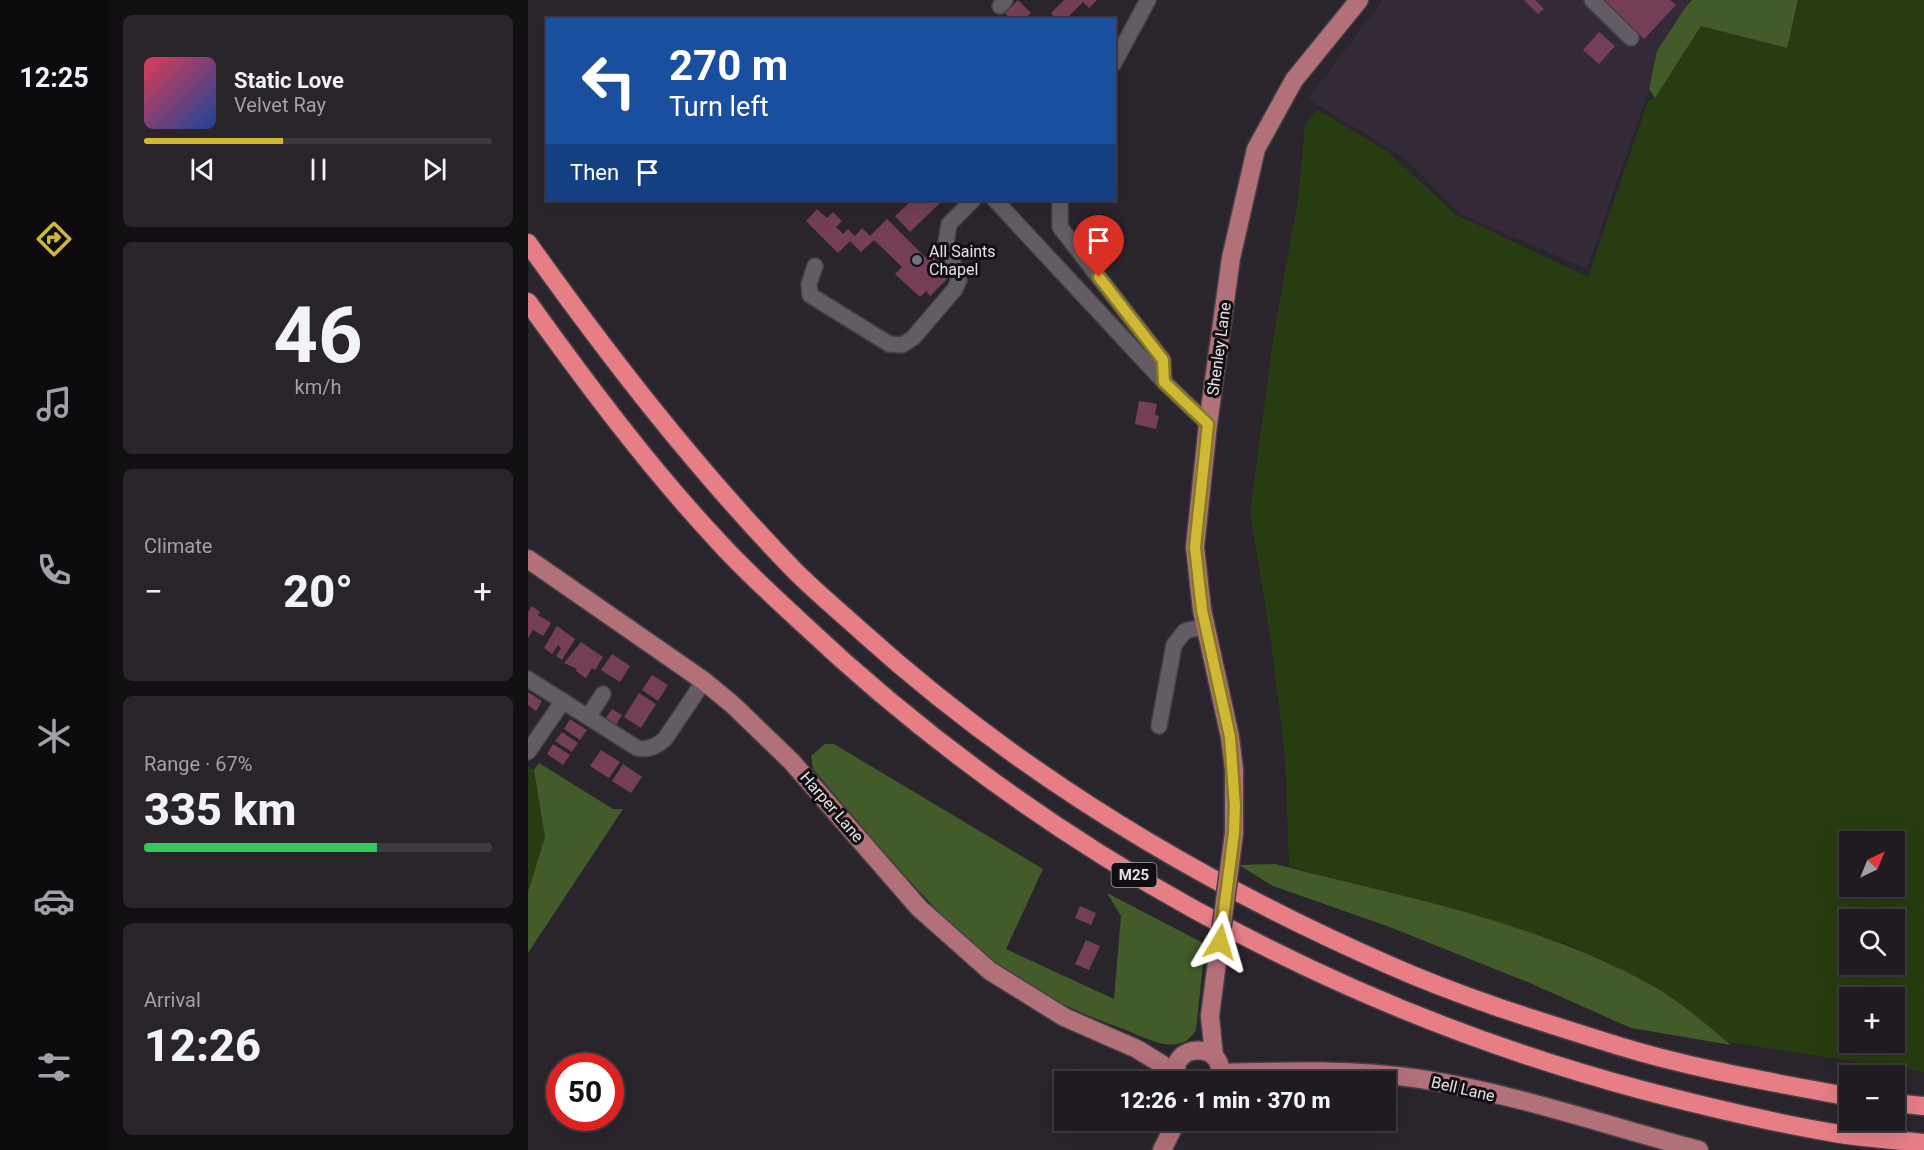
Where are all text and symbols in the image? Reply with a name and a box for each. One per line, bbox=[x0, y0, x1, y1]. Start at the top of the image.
text: 270 m bbox=[669, 41, 788, 90]
icon: left bbox=[570, 42, 648, 120]
text: 12:25 bbox=[19, 62, 89, 94]
text: Static Love bbox=[234, 68, 344, 93]
text: Turn left bbox=[669, 91, 769, 123]
text: Velvet Ray bbox=[234, 93, 326, 117]
icon: previous bbox=[186, 153, 219, 186]
icon: pause bbox=[302, 153, 335, 186]
icon: next bbox=[418, 153, 451, 186]
icon: arrive bbox=[631, 156, 664, 189]
text: Then bbox=[570, 160, 619, 185]
pin bbox=[1073, 215, 1124, 277]
icon: directions bbox=[33, 218, 75, 260]
icon: arrive bbox=[1082, 224, 1115, 257]
place label: All Saints Chapel bbox=[929, 242, 996, 279]
marker: All Saints Chapel bbox=[910, 253, 924, 267]
text: 46 bbox=[273, 290, 363, 381]
street label: Shenley Lane bbox=[1203, 301, 1235, 397]
text: km/h bbox=[295, 375, 341, 399]
icon: music bbox=[33, 383, 75, 425]
text: Climate bbox=[144, 534, 212, 558]
icon: phone bbox=[33, 549, 75, 591]
text: 20° bbox=[283, 565, 353, 618]
text: − bbox=[144, 572, 163, 611]
text: + bbox=[473, 572, 492, 611]
icon: climate bbox=[33, 715, 75, 757]
text: Range · 67% bbox=[144, 752, 252, 776]
street label: Harper Lane bbox=[796, 768, 868, 846]
text: 335 km bbox=[144, 783, 296, 836]
north arrow bbox=[1839, 831, 1905, 897]
map controls bbox=[1839, 831, 1905, 1131]
road number: M25 bbox=[1112, 863, 1156, 887]
icon: car bbox=[33, 880, 75, 922]
button: search bbox=[1839, 909, 1905, 975]
position arrow bbox=[1188, 910, 1252, 974]
button: + bbox=[1839, 987, 1905, 1053]
text: Arrival bbox=[144, 988, 201, 1012]
text: 12:26 bbox=[144, 1019, 261, 1072]
icon: filters bbox=[33, 1046, 75, 1088]
speed limit sign: 50 bbox=[546, 1053, 624, 1131]
button: − bbox=[1839, 1065, 1905, 1131]
street label: Bell Lane bbox=[1429, 1072, 1497, 1106]
text: 12:26 · 1 min · 370 m bbox=[1120, 1088, 1330, 1113]

